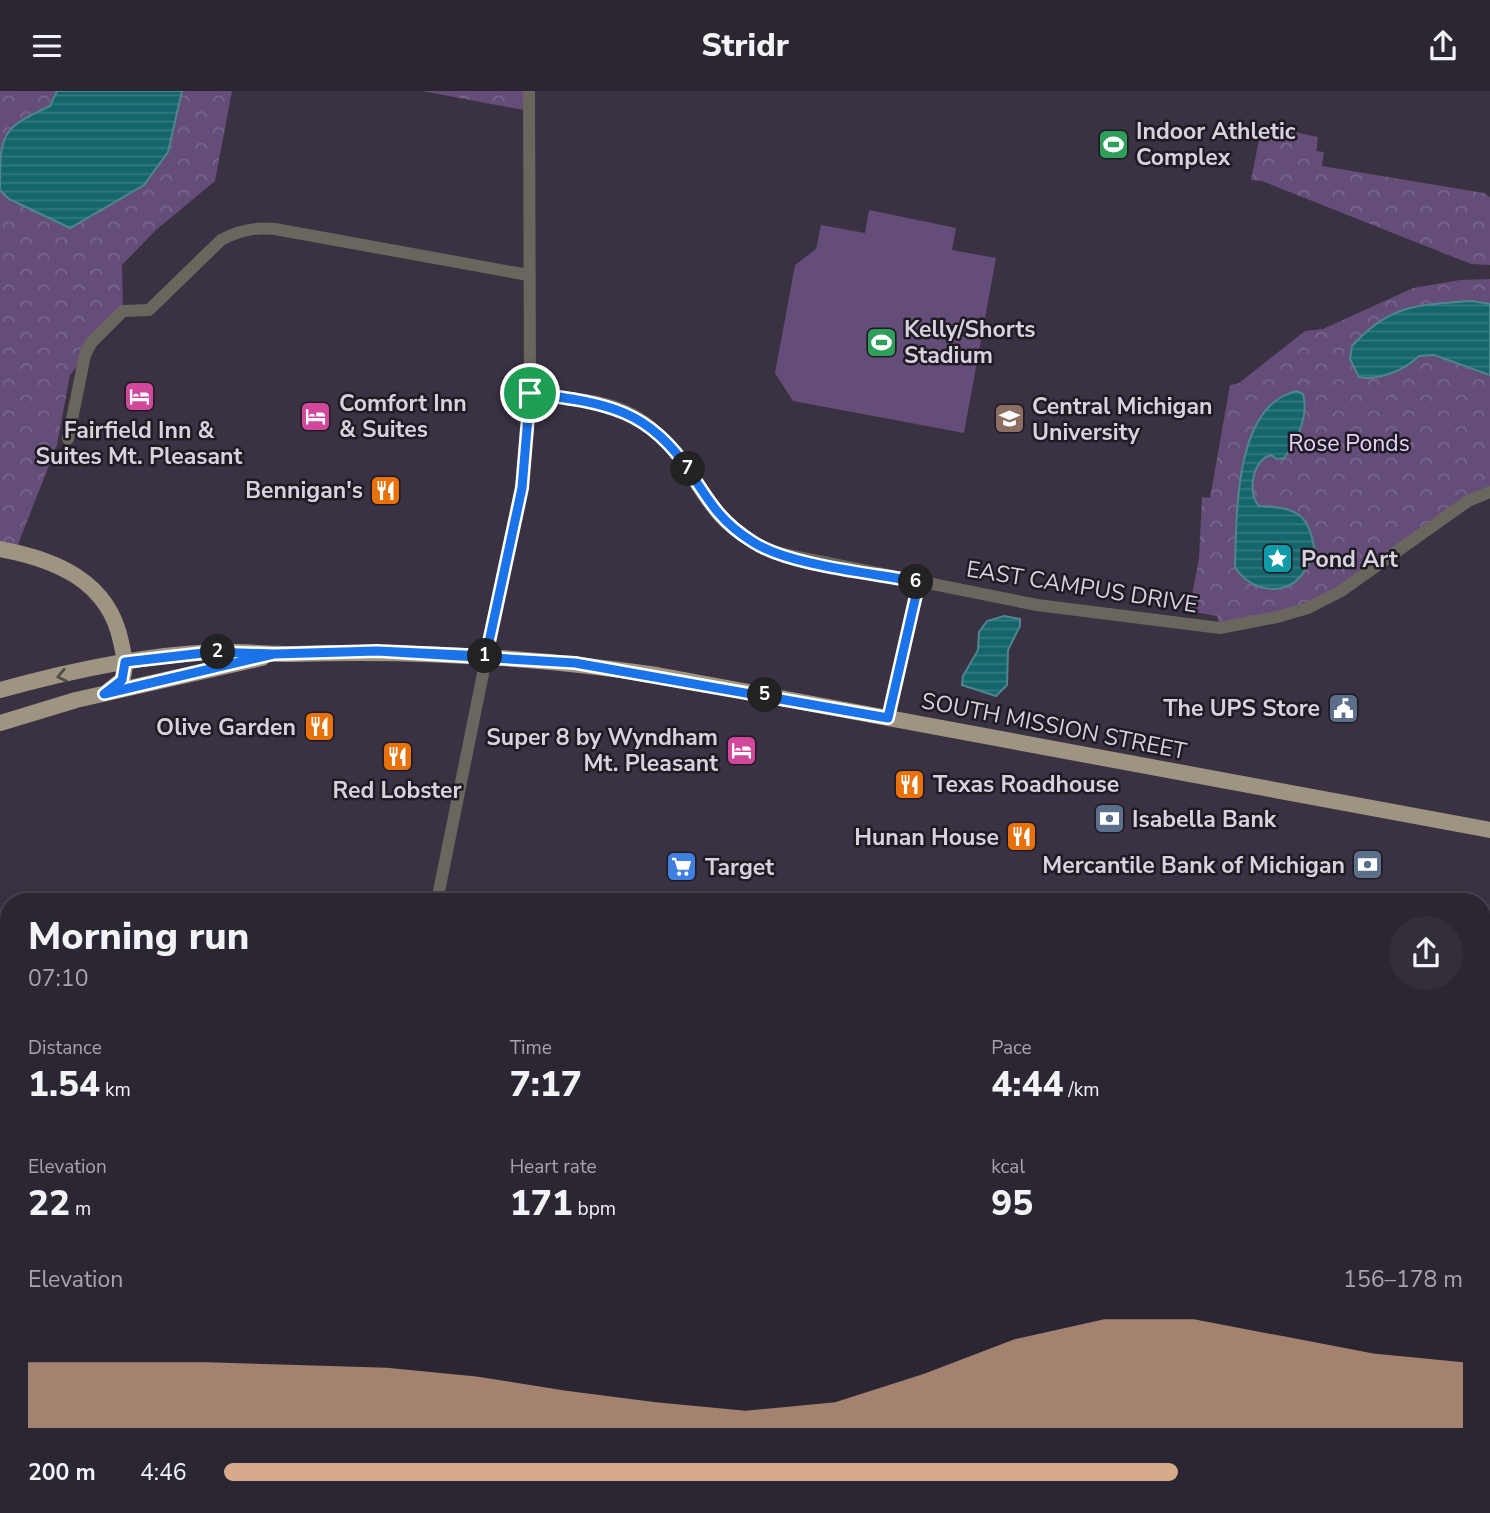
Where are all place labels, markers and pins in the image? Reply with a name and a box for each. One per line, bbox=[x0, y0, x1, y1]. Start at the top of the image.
place label: Indoor Athletic Complex bbox=[1136, 116, 1296, 173]
sports icon: Indoor Athletic Complex bbox=[1096, 127, 1130, 161]
place label: Kelly/Shorts Stadium bbox=[904, 314, 1035, 371]
sports icon: Kelly/Shorts Stadium bbox=[864, 325, 898, 359]
pin bbox=[500, 363, 560, 423]
hotel icon: Fairfield Inn & Suites Mt. Pleasant bbox=[122, 379, 156, 413]
place label: Comfort Inn & Suites bbox=[339, 388, 467, 445]
place label: Central Michigan University bbox=[1032, 391, 1213, 448]
hotel icon: Comfort Inn & Suites bbox=[299, 399, 333, 433]
school or university icon: Central Michigan University bbox=[992, 402, 1026, 436]
place label: Fairfield Inn & Suites Mt. Pleasant bbox=[36, 415, 243, 472]
pin: 7 bbox=[670, 451, 706, 487]
restaurant icon: Bennigan's bbox=[369, 473, 403, 507]
place label: Bennigan's bbox=[245, 475, 363, 506]
place icon: Pond Art bbox=[1261, 542, 1295, 576]
place label: Pond Art bbox=[1301, 544, 1398, 575]
pin: 6 bbox=[898, 565, 934, 599]
pin: 2 bbox=[200, 635, 235, 669]
pin: 1 bbox=[468, 639, 503, 673]
pin: 5 bbox=[748, 677, 782, 713]
public building icon: The UPS Store bbox=[1326, 691, 1360, 725]
place label: The UPS Store bbox=[1163, 693, 1320, 724]
restaurant icon: Olive Garden bbox=[302, 710, 336, 744]
place label: Olive Garden bbox=[156, 712, 296, 743]
place label: Super 8 by Wyndham Mt. Pleasant bbox=[486, 722, 718, 779]
hotel icon: Super 8 by Wyndham Mt. Pleasant bbox=[724, 733, 758, 767]
restaurant icon: Red Lobster bbox=[380, 739, 414, 773]
restaurant icon: Texas Roadhouse bbox=[893, 767, 927, 801]
place label: Texas Roadhouse bbox=[933, 769, 1119, 800]
place label: Red Lobster bbox=[332, 775, 462, 806]
bank icon: Isabella Bank bbox=[1092, 802, 1126, 836]
place label: Isabella Bank bbox=[1132, 804, 1277, 835]
restaurant icon: Hunan House bbox=[1005, 820, 1039, 854]
place label: Hunan House bbox=[854, 822, 999, 853]
bank icon: Mercantile Bank of Michigan bbox=[1351, 848, 1385, 882]
supermarket icon: Target bbox=[665, 850, 699, 884]
place label: Mercantile Bank of Michigan bbox=[1042, 850, 1345, 881]
place label: Target bbox=[705, 852, 774, 883]

